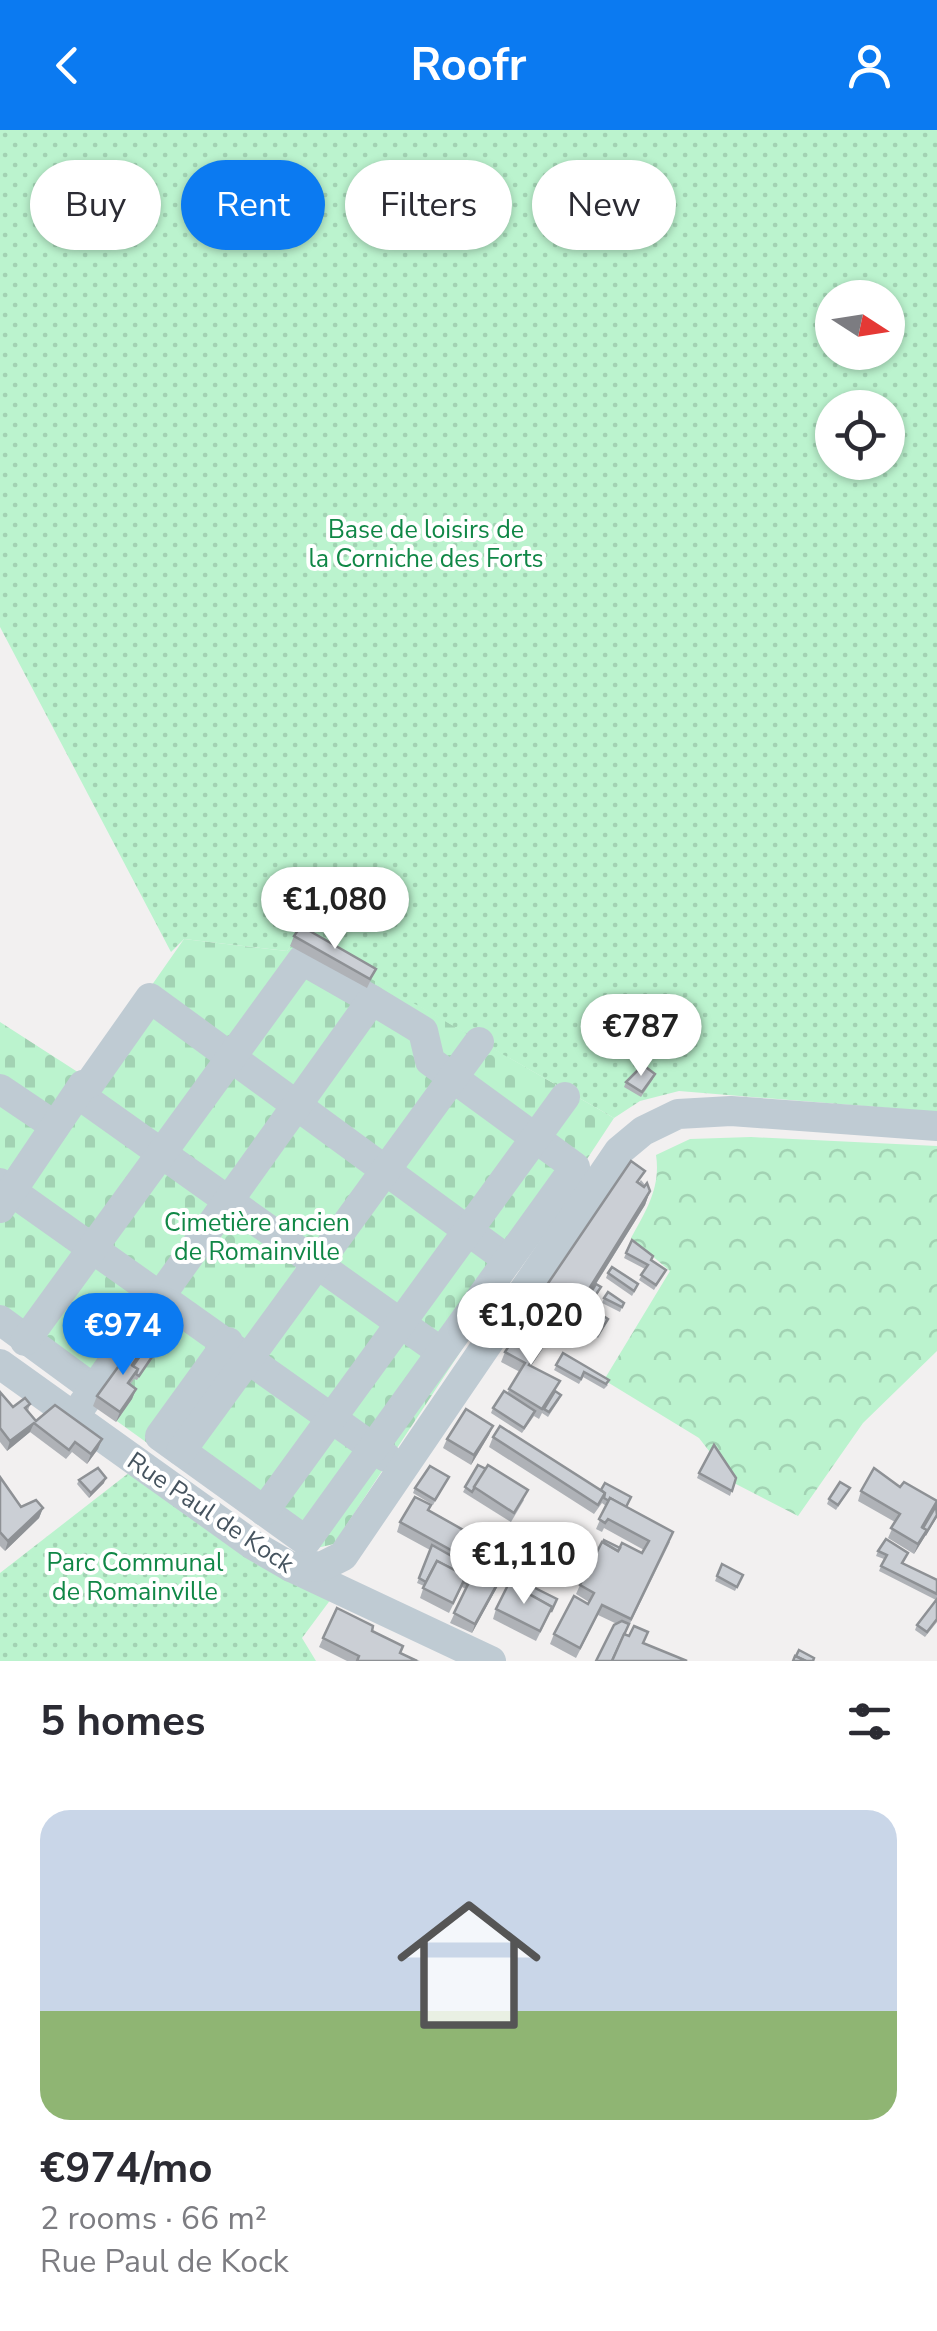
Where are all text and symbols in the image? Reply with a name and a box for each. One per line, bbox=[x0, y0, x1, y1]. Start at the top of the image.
text: Roofr bbox=[411, 35, 526, 96]
icon: back bbox=[40, 38, 95, 93]
icon: person bbox=[842, 38, 897, 93]
chip: Buy bbox=[30, 160, 161, 250]
chip: Rent bbox=[181, 160, 325, 250]
chip: Filters bbox=[345, 160, 512, 250]
chip: New bbox=[532, 160, 676, 250]
north arrow bbox=[815, 280, 905, 370]
map controls bbox=[815, 280, 905, 480]
button: locate bbox=[815, 390, 905, 480]
park label: Base de loisirs de la Corniche des Forts bbox=[308, 513, 544, 576]
pin: €1,080 bbox=[254, 867, 416, 952]
text: €1,080 bbox=[283, 878, 387, 921]
pin: €787 bbox=[582, 994, 700, 1079]
text: €787 bbox=[603, 1005, 679, 1048]
park label: Cimetière ancien de Romainville bbox=[164, 1206, 350, 1269]
pin: €1,020 bbox=[450, 1283, 612, 1368]
pin: €974 bbox=[64, 1293, 182, 1378]
text: €1,020 bbox=[479, 1294, 583, 1337]
text: €974 bbox=[85, 1304, 161, 1347]
street label: Rue Paul de Kock bbox=[120, 1444, 301, 1582]
pin: €1,110 bbox=[443, 1522, 605, 1607]
text: €1,110 bbox=[472, 1533, 576, 1576]
park label: Parc Communal de Romainville bbox=[47, 1546, 224, 1609]
text: 5 homes bbox=[40, 1693, 205, 1750]
icon: filters bbox=[842, 1694, 897, 1749]
icon: home bbox=[379, 1875, 559, 2055]
text: €974/mo bbox=[40, 2140, 212, 2197]
text: 2 rooms · 66 m² bbox=[40, 2197, 267, 2240]
text: Rue Paul de Kock bbox=[40, 2240, 289, 2283]

